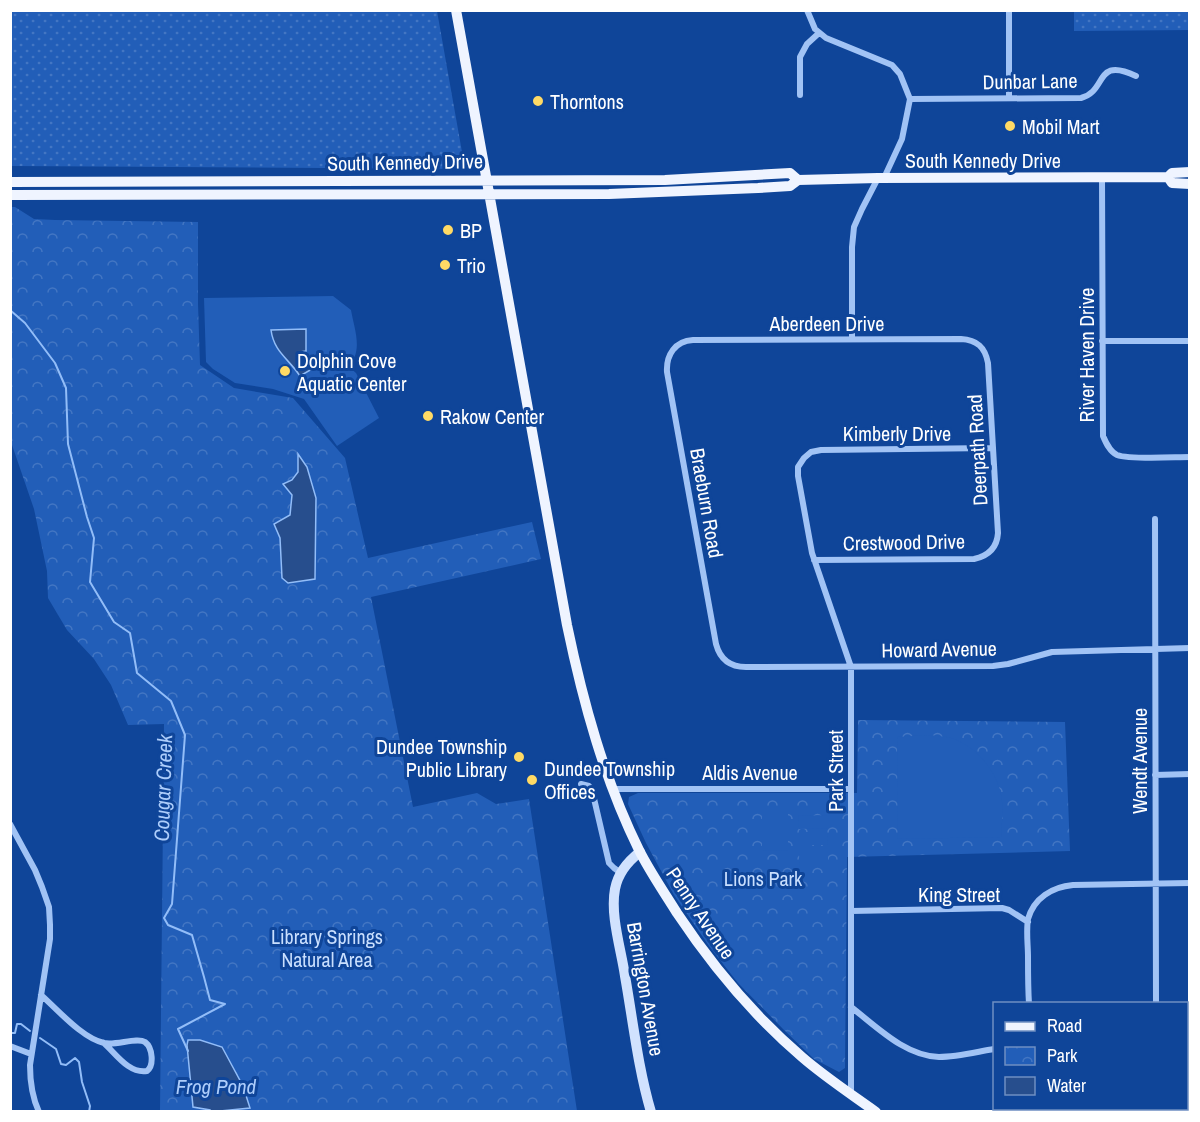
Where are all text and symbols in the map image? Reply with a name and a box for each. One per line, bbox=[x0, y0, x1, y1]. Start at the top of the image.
street label: Dunbar Lane bbox=[982, 67, 1078, 95]
place label: Thorntons bbox=[550, 88, 624, 115]
marker: Thorntons bbox=[531, 94, 545, 108]
place label: Mobil Mart bbox=[1022, 113, 1100, 140]
marker: Mobil Mart bbox=[1003, 119, 1017, 133]
street label: South Kennedy Drive bbox=[327, 147, 483, 177]
street label: South Kennedy Drive bbox=[905, 147, 1061, 174]
place label: BP bbox=[460, 217, 482, 244]
marker: BP bbox=[441, 223, 455, 237]
place label: Trio bbox=[457, 252, 486, 279]
marker: Trio bbox=[438, 258, 452, 272]
street label: River Haven Drive bbox=[1073, 288, 1100, 422]
street label: Aberdeen Drive bbox=[769, 310, 884, 337]
place label: Dolphin Cove Aquatic Center bbox=[296, 347, 407, 397]
marker: Dolphin Cove Aquatic Center bbox=[278, 364, 292, 378]
street label: Deerpath Road bbox=[961, 394, 993, 506]
place label: Rakow Center bbox=[440, 403, 544, 430]
marker: Rakow Center bbox=[421, 409, 435, 423]
street label: Kimberly Drive bbox=[843, 420, 951, 447]
street label: Braeburn Road bbox=[684, 446, 730, 560]
street label: Crestwood Drive bbox=[843, 527, 965, 557]
street label: Howard Avenue bbox=[881, 634, 997, 664]
street label: Wendt Avenue bbox=[1126, 708, 1153, 814]
street label: Park Street bbox=[822, 730, 849, 812]
water label: Cougar Creek bbox=[147, 733, 179, 842]
place label: Dundee Township Public Library bbox=[376, 733, 508, 783]
marker: Dundee Township Public Library bbox=[512, 750, 526, 764]
place label: Dundee Township Offices bbox=[544, 755, 675, 805]
street label: Aldis Avenue bbox=[701, 759, 798, 786]
marker: Dundee Township Offices bbox=[525, 773, 539, 787]
street label: Penny Avenue bbox=[660, 862, 742, 964]
park label: Lions Park bbox=[724, 865, 803, 892]
street label: King Street bbox=[918, 881, 1000, 908]
street label: Barrington Avenue bbox=[621, 920, 671, 1058]
park label: Library Springs Natural Area bbox=[271, 923, 383, 973]
legend bbox=[993, 1002, 1188, 1110]
text: Road bbox=[1047, 1013, 1082, 1038]
text: Park bbox=[1047, 1043, 1078, 1068]
water label: Frog Pond bbox=[176, 1072, 257, 1101]
text: Water bbox=[1047, 1073, 1086, 1098]

